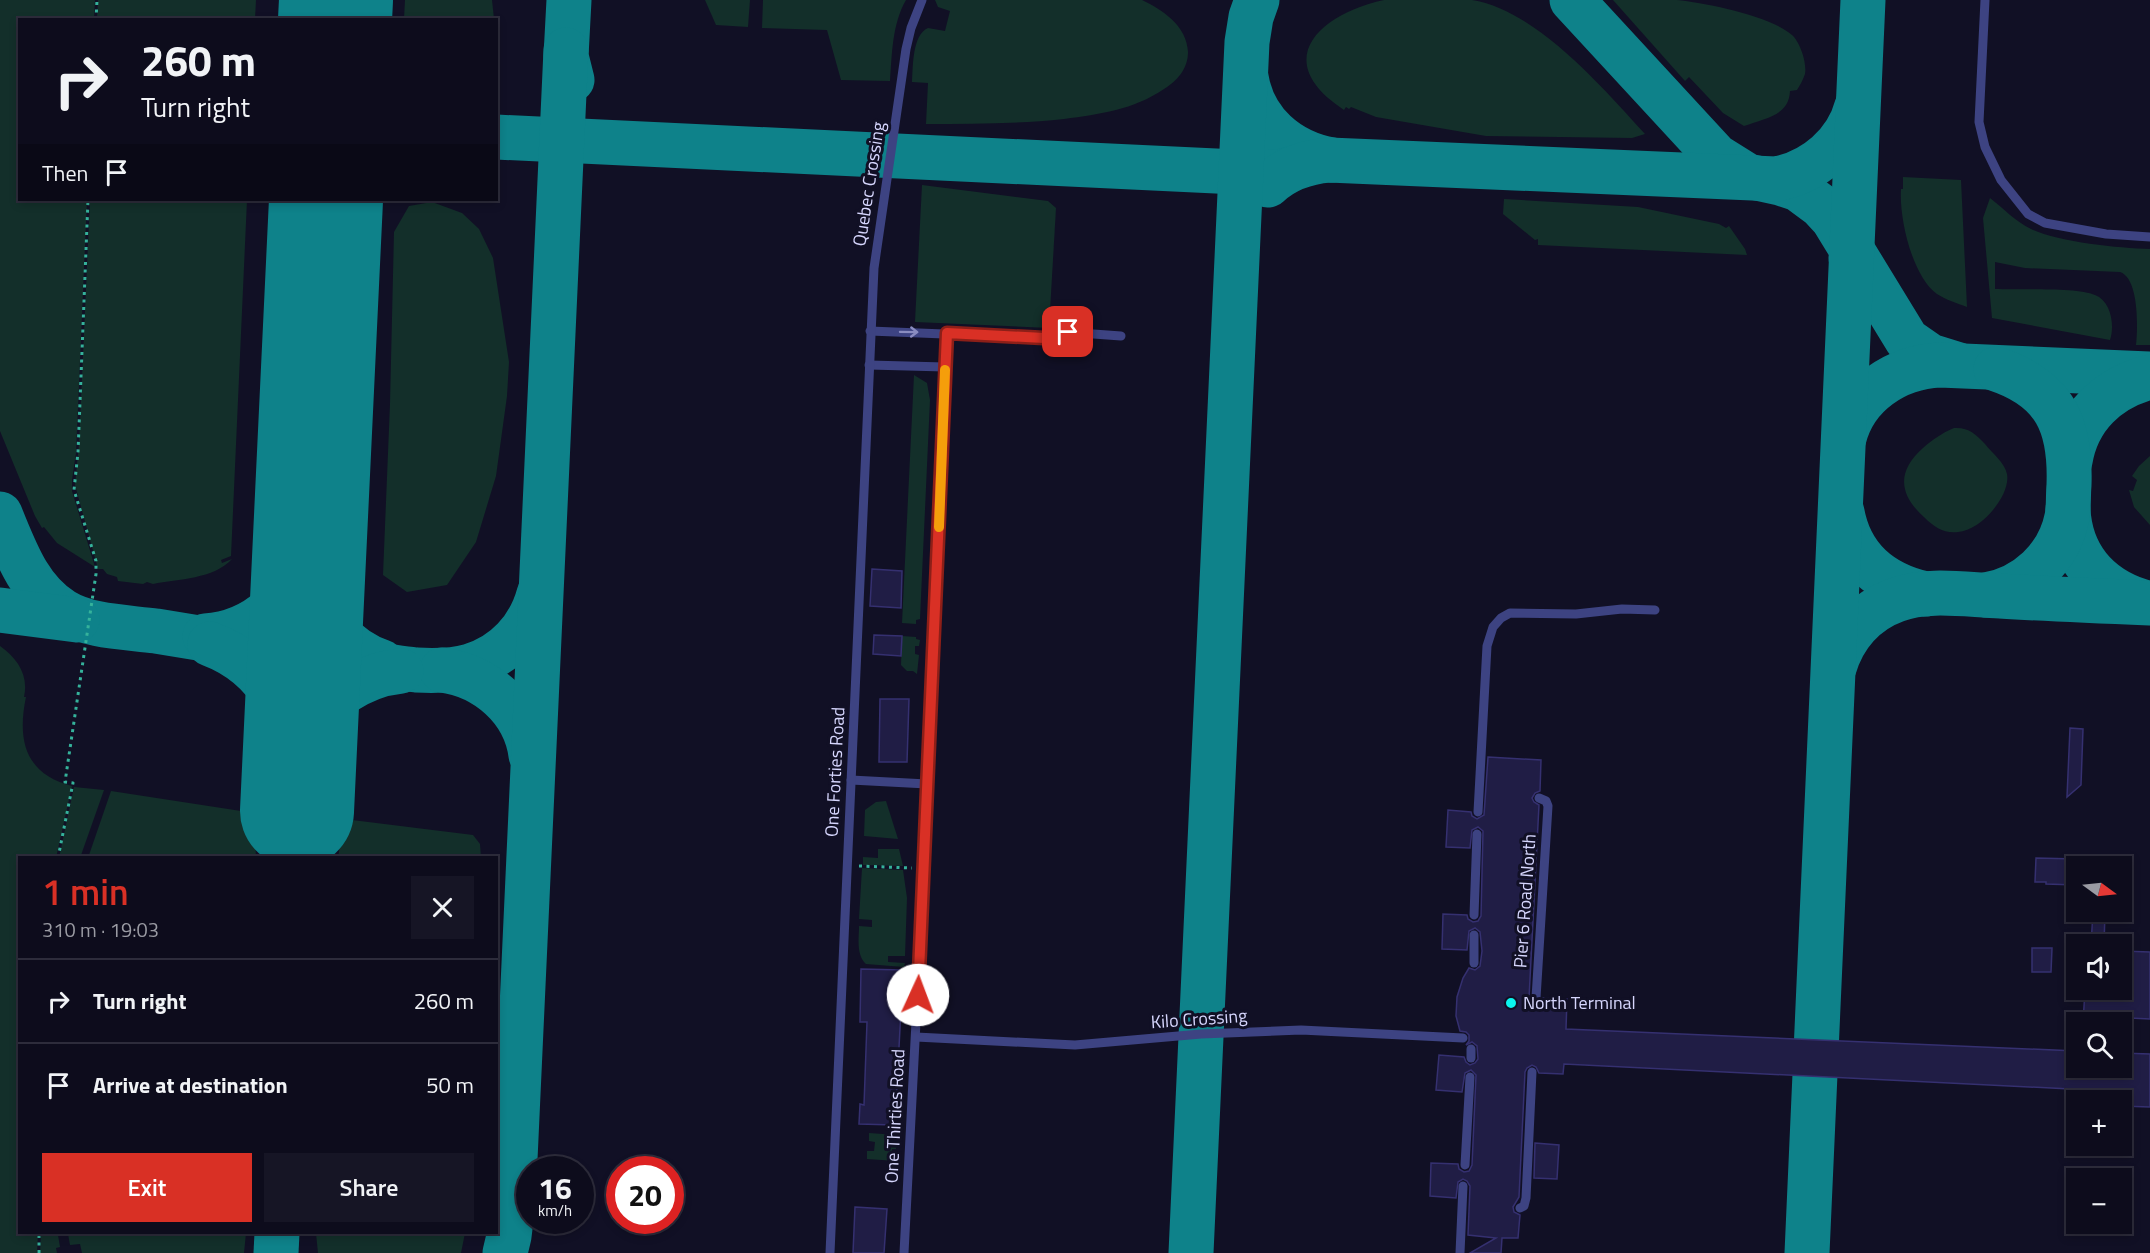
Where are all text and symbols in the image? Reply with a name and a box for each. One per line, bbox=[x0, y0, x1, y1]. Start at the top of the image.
text: 260 m bbox=[141, 28, 256, 92]
icon: right bbox=[42, 42, 120, 120]
text: Turn right bbox=[141, 86, 250, 127]
street label: Quebec Crossing bbox=[845, 120, 892, 248]
text: Then bbox=[42, 156, 88, 190]
icon: arrive bbox=[100, 156, 133, 189]
pin bbox=[1042, 306, 1093, 357]
icon: arrive bbox=[1051, 315, 1084, 348]
one-way arrow bbox=[898, 327, 918, 338]
street label: One Forties Road bbox=[818, 706, 851, 838]
street label: Pier 6 Road North bbox=[1506, 833, 1543, 969]
north arrow bbox=[2066, 856, 2132, 922]
map controls bbox=[2066, 856, 2132, 1234]
text: 1 min bbox=[42, 864, 129, 919]
button: close bbox=[411, 876, 474, 939]
text: 310 m · 19:03 bbox=[42, 914, 159, 945]
button: sound bbox=[2066, 934, 2132, 1000]
position arrow bbox=[886, 963, 950, 1027]
text: Turn right bbox=[93, 984, 187, 1018]
text: 260 m bbox=[414, 984, 474, 1018]
icon: right bbox=[42, 985, 75, 1018]
place label: North Terminal bbox=[1523, 989, 1636, 1016]
marker: North Terminal bbox=[1504, 996, 1518, 1010]
street label: Kilo Crossing bbox=[1150, 1002, 1248, 1035]
button: search bbox=[2066, 1012, 2132, 1078]
street label: One Thirties Road bbox=[877, 1048, 912, 1184]
text: Arrive at destination bbox=[93, 1068, 288, 1102]
text: 50 m bbox=[426, 1068, 474, 1102]
icon: arrive bbox=[42, 1069, 75, 1102]
button: + bbox=[2066, 1090, 2132, 1156]
button: Exit bbox=[42, 1153, 252, 1222]
button: Share bbox=[264, 1153, 474, 1222]
speed limit sign: 20 bbox=[606, 1156, 684, 1234]
text: 16 bbox=[538, 1165, 572, 1211]
button: − bbox=[2066, 1168, 2132, 1234]
text: km/h bbox=[538, 1199, 572, 1222]

